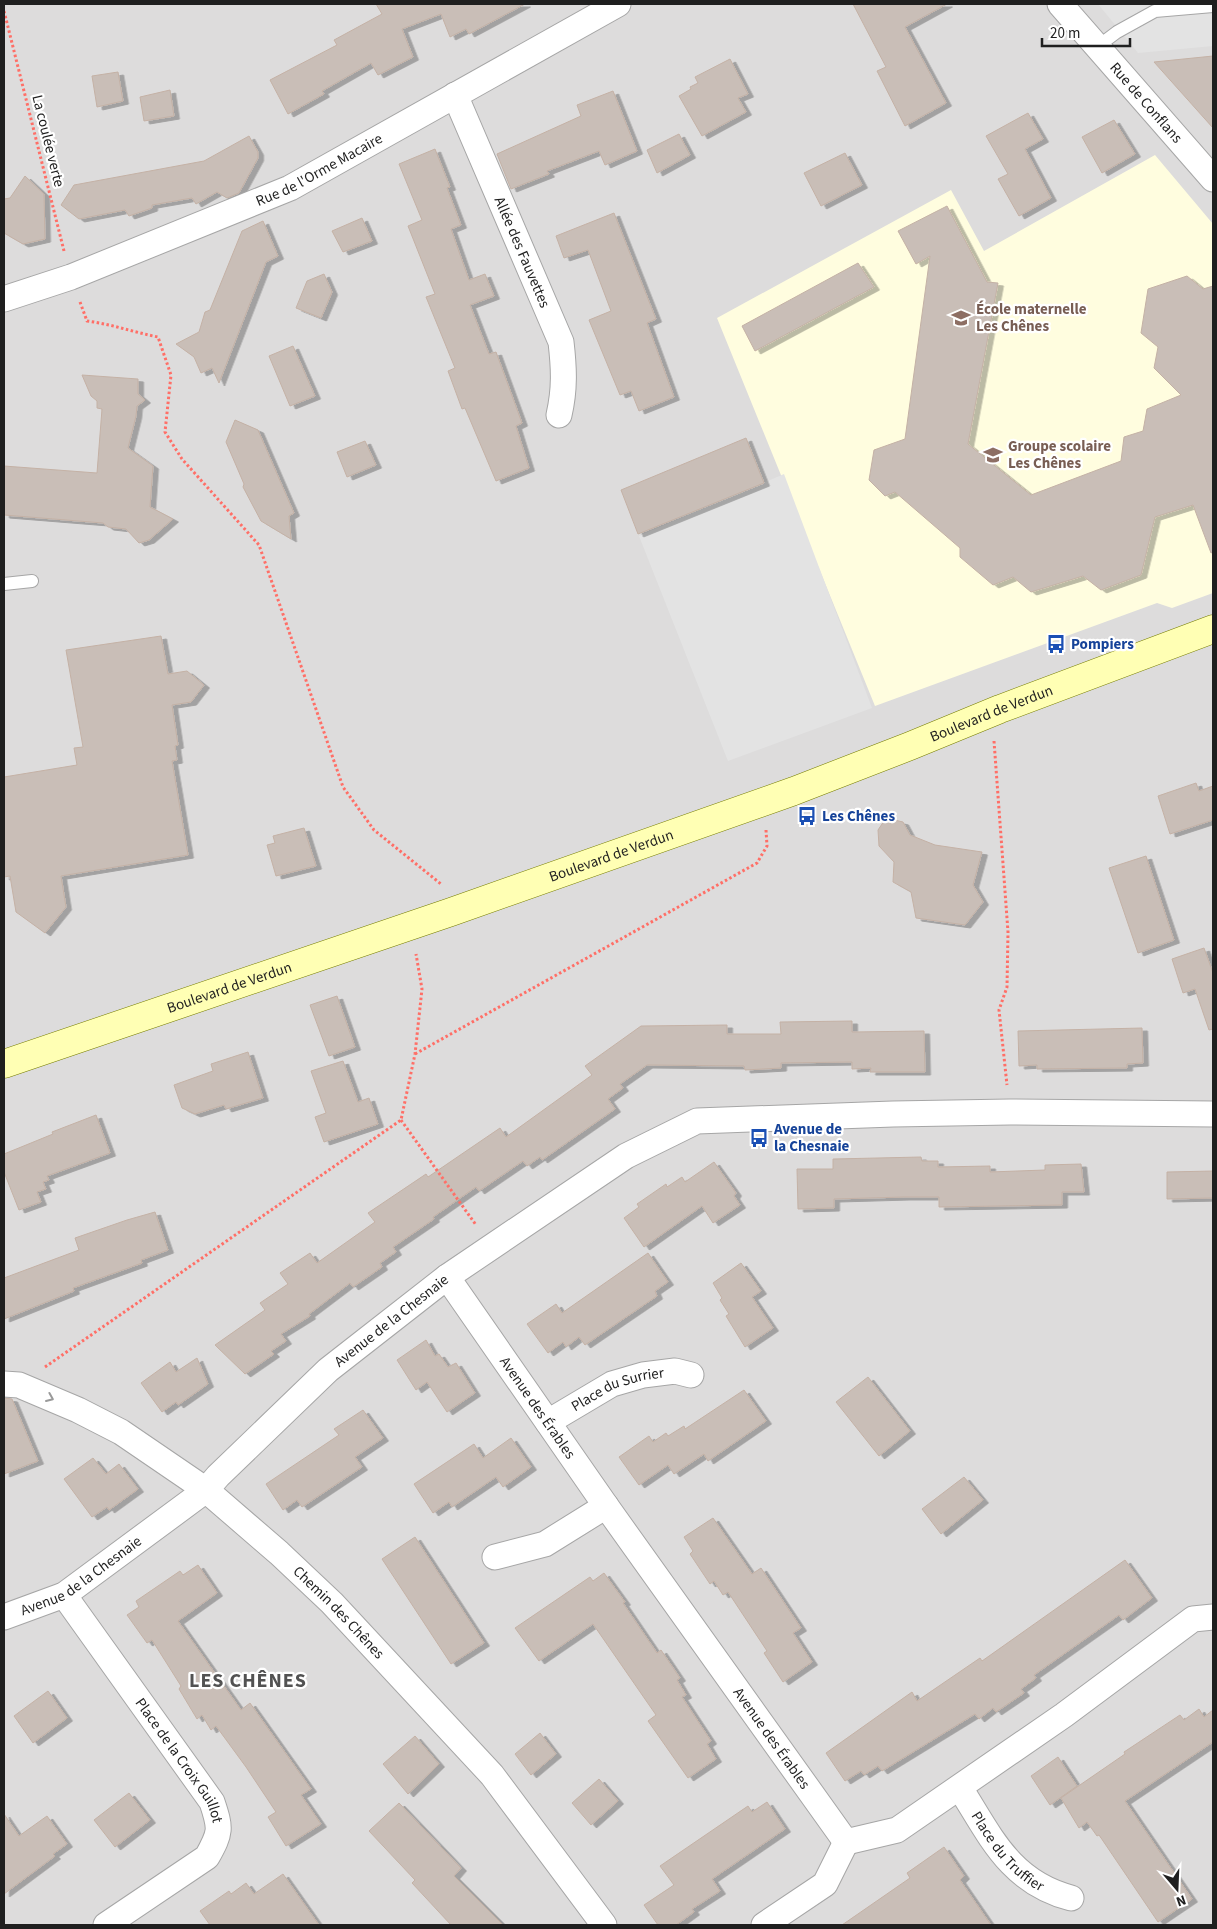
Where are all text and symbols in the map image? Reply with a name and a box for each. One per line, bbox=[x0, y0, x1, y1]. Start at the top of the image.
scale bar bbox=[1042, 15, 1130, 47]
text: 20 m bbox=[1050, 23, 1080, 44]
street label: Rue de Conflans bbox=[1105, 58, 1187, 148]
street label: La coulée verte bbox=[26, 93, 70, 189]
street label: Rue de l'Orme Macaire bbox=[252, 128, 386, 211]
street label: Allée des Fauvettes bbox=[489, 193, 556, 311]
place label: École maternelle Les Chênes bbox=[976, 299, 1087, 337]
school or university icon: École maternelle Les Chênes bbox=[950, 307, 972, 329]
place label: Groupe scolaire Les Chênes bbox=[1008, 436, 1111, 474]
school or university icon: Groupe scolaire Les Chênes bbox=[982, 444, 1004, 466]
bus stop icon: Pompiers bbox=[1045, 633, 1067, 655]
place label: Pompiers bbox=[1071, 634, 1134, 655]
street label: Boulevard de Verdun bbox=[927, 680, 1056, 747]
bus stop icon: Les Chênes bbox=[796, 805, 818, 827]
place label: Les Chênes bbox=[822, 806, 895, 827]
street label: Boulevard de Verdun bbox=[546, 824, 676, 887]
street label: Boulevard de Verdun bbox=[164, 956, 295, 1018]
place label: Avenue de la Chesnaie bbox=[773, 1119, 850, 1157]
bus stop icon: Avenue de la Chesnaie bbox=[748, 1127, 770, 1149]
street label: Avenue de la Chesnaie bbox=[330, 1269, 453, 1372]
street label: Avenue des Érables bbox=[495, 1352, 581, 1463]
street label: Place du Surrier bbox=[567, 1362, 666, 1417]
one-way arrow bbox=[45, 1392, 54, 1402]
street label: Avenue de la Chesnaie bbox=[17, 1531, 146, 1621]
street label: Chemin des Chênes bbox=[288, 1561, 389, 1663]
district label: LES CHÊNES bbox=[189, 1667, 307, 1695]
street label: Avenue des Érables bbox=[728, 1683, 815, 1793]
street label: Place de la Croix Guillot bbox=[130, 1693, 228, 1824]
street label: Place du Truffier bbox=[966, 1807, 1049, 1897]
north arrow bbox=[1152, 1864, 1202, 1914]
text: N bbox=[1173, 1889, 1189, 1911]

